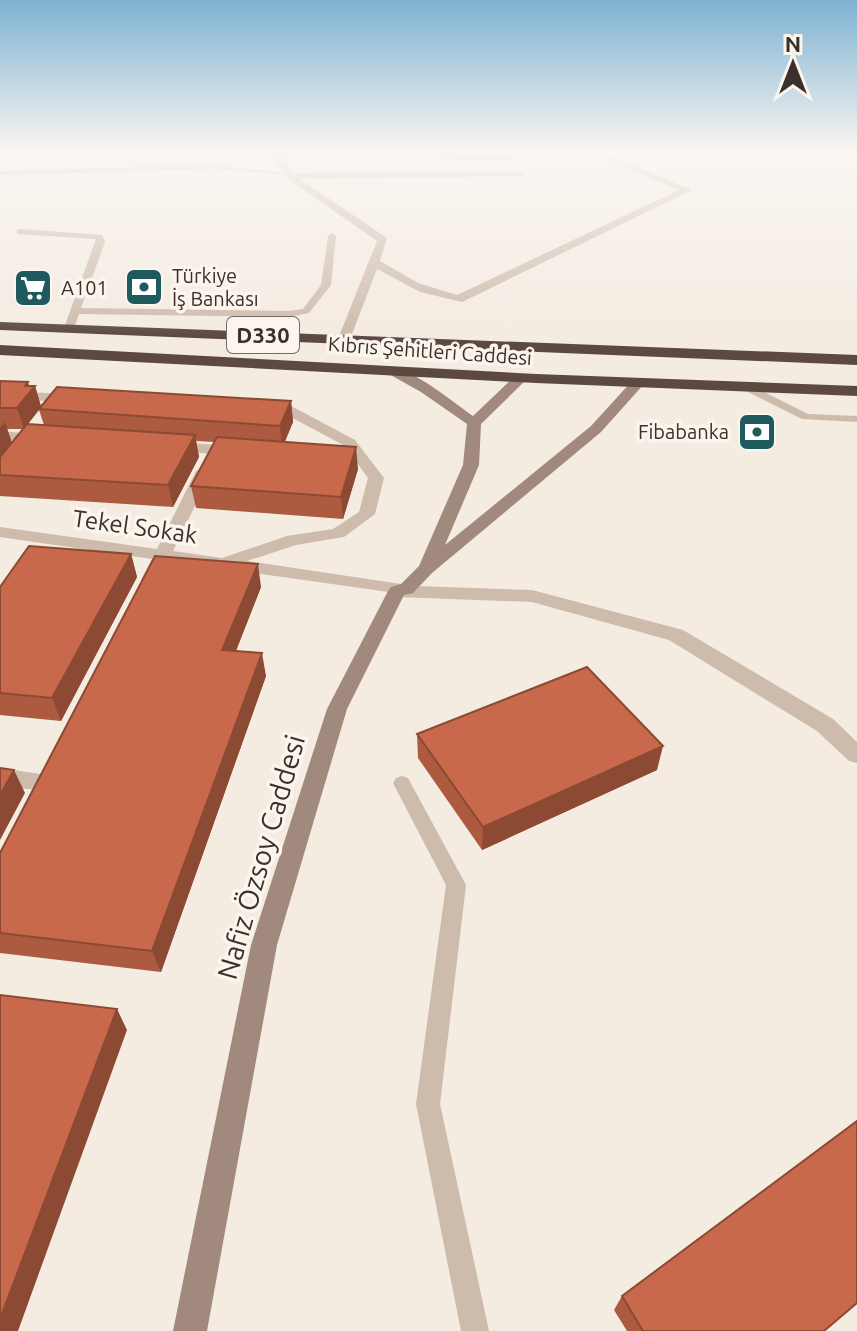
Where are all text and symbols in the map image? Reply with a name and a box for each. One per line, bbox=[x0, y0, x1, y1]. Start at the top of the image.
north arrow bbox=[753, 24, 833, 104]
text: N bbox=[785, 31, 801, 56]
place label: Türkiye İş Bankası bbox=[172, 264, 259, 310]
bank icon: Türkiye İş Bankası bbox=[123, 266, 165, 308]
supermarket icon: A101 bbox=[12, 267, 54, 309]
place label: A101 bbox=[61, 276, 108, 299]
road number: D330 bbox=[227, 317, 299, 353]
street label: Kıbrıs Şehitleri Caddesi bbox=[327, 332, 533, 369]
bank icon: Fibabanka bbox=[736, 411, 778, 453]
place label: Fibabanka bbox=[638, 420, 729, 443]
street label: Tekel Sokak bbox=[71, 504, 199, 549]
street label: Nafiz Özsoy Caddesi bbox=[211, 731, 310, 983]

